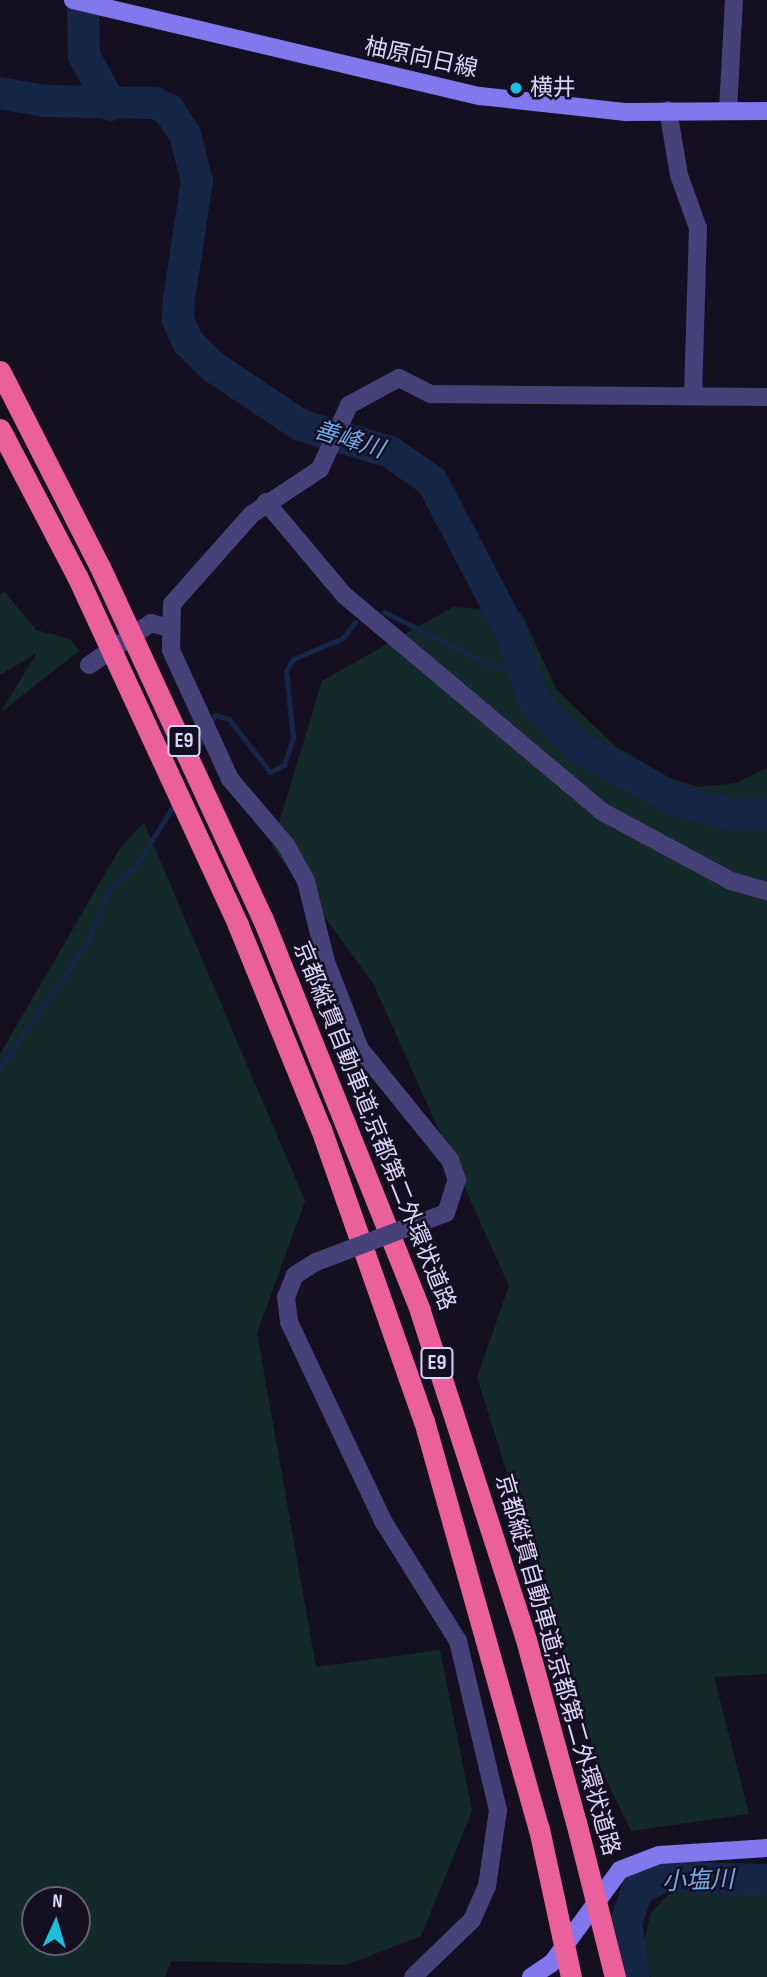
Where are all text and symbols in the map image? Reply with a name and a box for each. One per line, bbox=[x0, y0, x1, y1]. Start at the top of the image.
street label: 柚原向日線 bbox=[362, 33, 480, 83]
place label: 横井 bbox=[530, 74, 576, 102]
marker: 横井 bbox=[508, 80, 524, 96]
water label: 善峰川 bbox=[310, 416, 388, 464]
road number: E9 bbox=[166, 724, 202, 758]
street label: 京都縦貫自動車道;京都第二外環状道路 bbox=[287, 937, 461, 1315]
road number: E9 bbox=[420, 1346, 454, 1380]
street label: 京都縦貫自動車道;京都第二外環状道路 bbox=[489, 1471, 625, 1859]
water label: 小塩川 bbox=[662, 1865, 734, 1897]
north arrow bbox=[21, 1886, 91, 1956]
text: N bbox=[51, 1890, 63, 1913]

